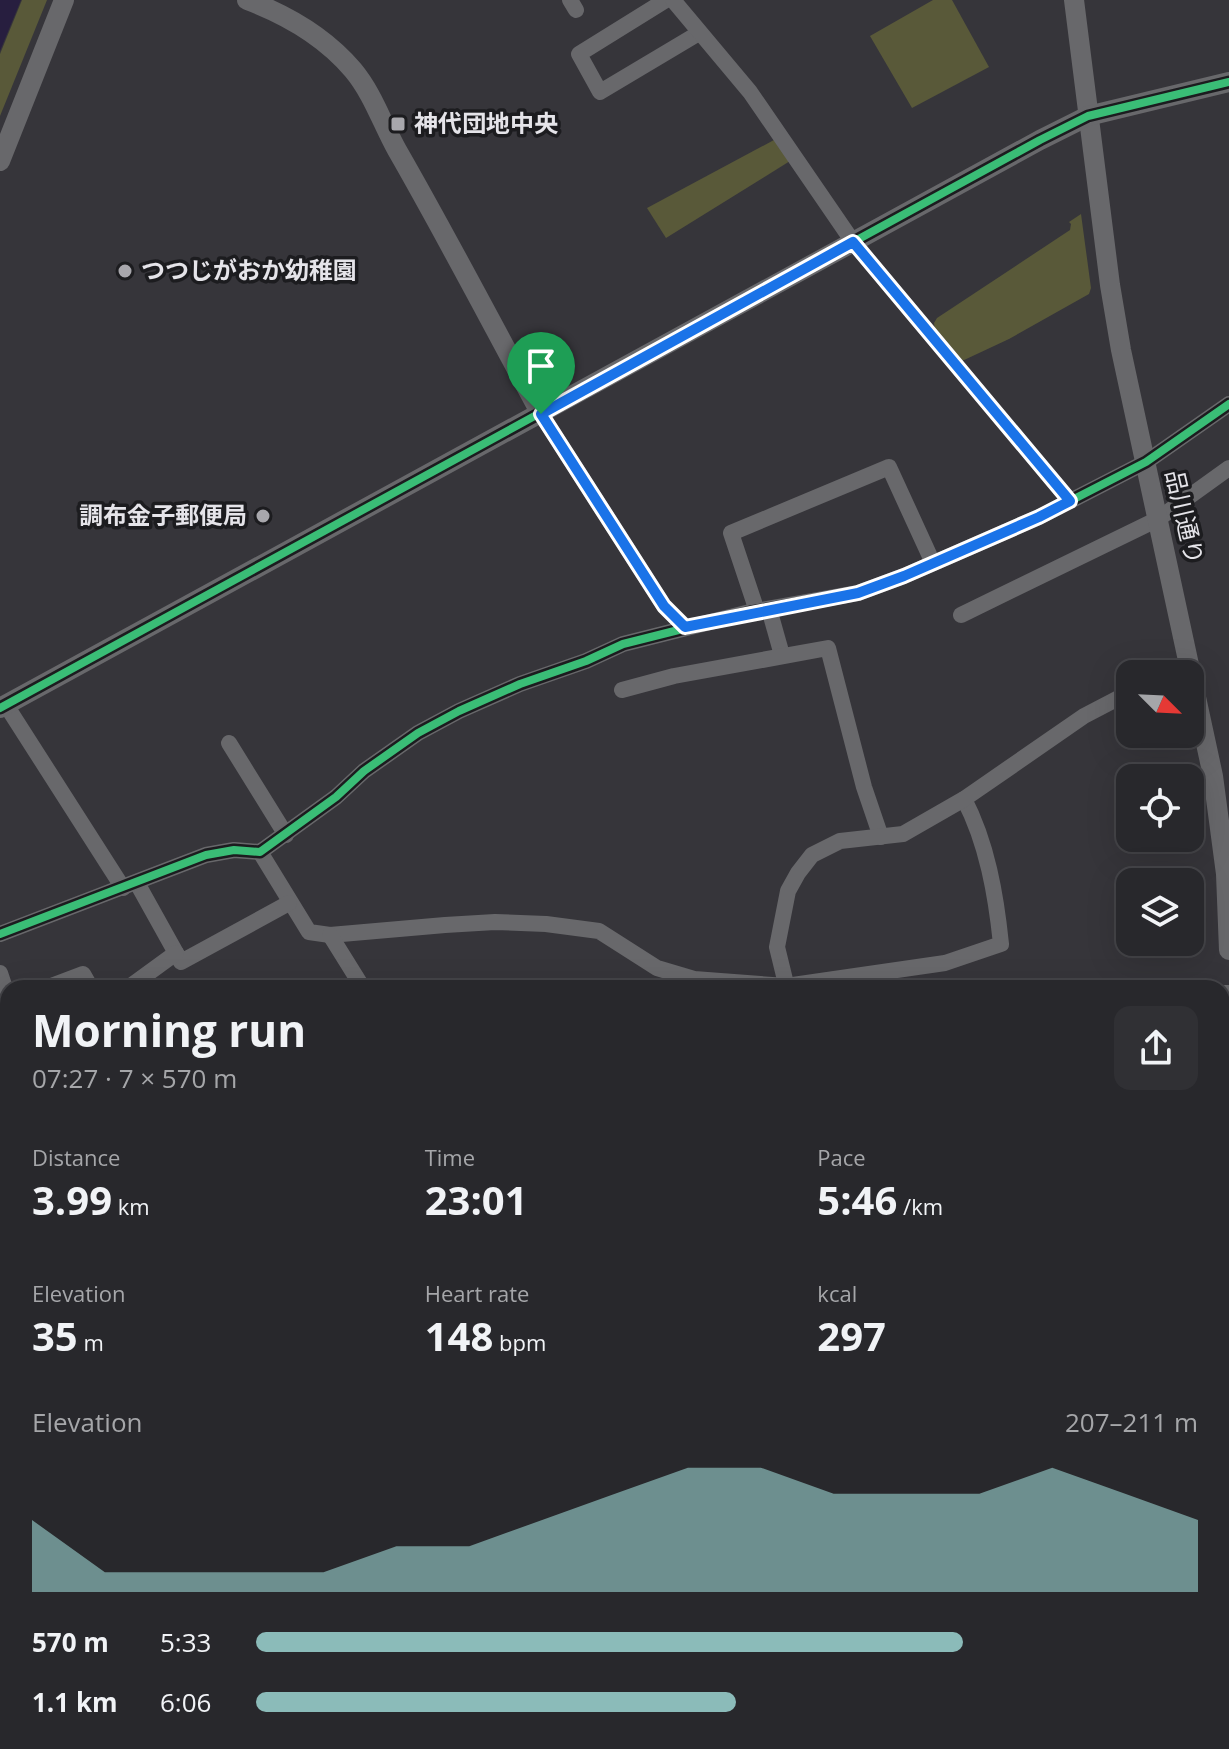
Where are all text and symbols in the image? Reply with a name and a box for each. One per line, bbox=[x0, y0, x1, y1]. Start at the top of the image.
place label: 神代団地中央 bbox=[414, 106, 558, 139]
marker: 神代団地中央 bbox=[389, 115, 407, 133]
place label: つつじがおか幼稚園 bbox=[141, 253, 357, 286]
marker: つつじがおか幼稚園 bbox=[116, 262, 134, 280]
pin bbox=[507, 332, 575, 414]
icon: arrive bbox=[519, 344, 563, 388]
street label: 品川通り bbox=[1159, 466, 1212, 567]
place label: 調布金子郵便局 bbox=[79, 498, 247, 531]
marker: 調布金子郵便局 bbox=[254, 507, 272, 525]
north arrow bbox=[1116, 660, 1204, 748]
map controls bbox=[1116, 660, 1204, 956]
button: locate bbox=[1116, 764, 1204, 852]
button: layers bbox=[1116, 868, 1204, 956]
text: Morning run bbox=[32, 1000, 306, 1060]
button: share bbox=[1114, 1006, 1198, 1090]
text: 07:27 · 7 × 570 m bbox=[32, 1060, 237, 1096]
text: Distance bbox=[32, 1142, 120, 1172]
text: Time bbox=[425, 1142, 475, 1172]
text: Pace bbox=[817, 1142, 866, 1172]
text: 3.99 bbox=[32, 1172, 112, 1227]
text: 23:01 bbox=[425, 1172, 528, 1227]
text: 5:46 bbox=[817, 1172, 897, 1227]
text: km bbox=[112, 1191, 150, 1221]
text: /km bbox=[897, 1191, 943, 1221]
text: Elevation bbox=[32, 1278, 125, 1308]
text: Heart rate bbox=[425, 1278, 529, 1308]
text: kcal bbox=[817, 1278, 857, 1308]
text: 35 bbox=[32, 1308, 78, 1363]
text: 148 bbox=[425, 1308, 493, 1363]
text: 297 bbox=[817, 1308, 886, 1363]
text: m bbox=[78, 1327, 104, 1357]
text: bpm bbox=[493, 1327, 546, 1357]
text: Elevation bbox=[32, 1404, 142, 1440]
text: 207–211 m bbox=[1065, 1404, 1198, 1440]
text: 570 m bbox=[32, 1624, 109, 1660]
text: 5:33 bbox=[160, 1624, 211, 1660]
text: 1.1 km bbox=[32, 1684, 118, 1720]
text: 6:06 bbox=[160, 1684, 211, 1720]

